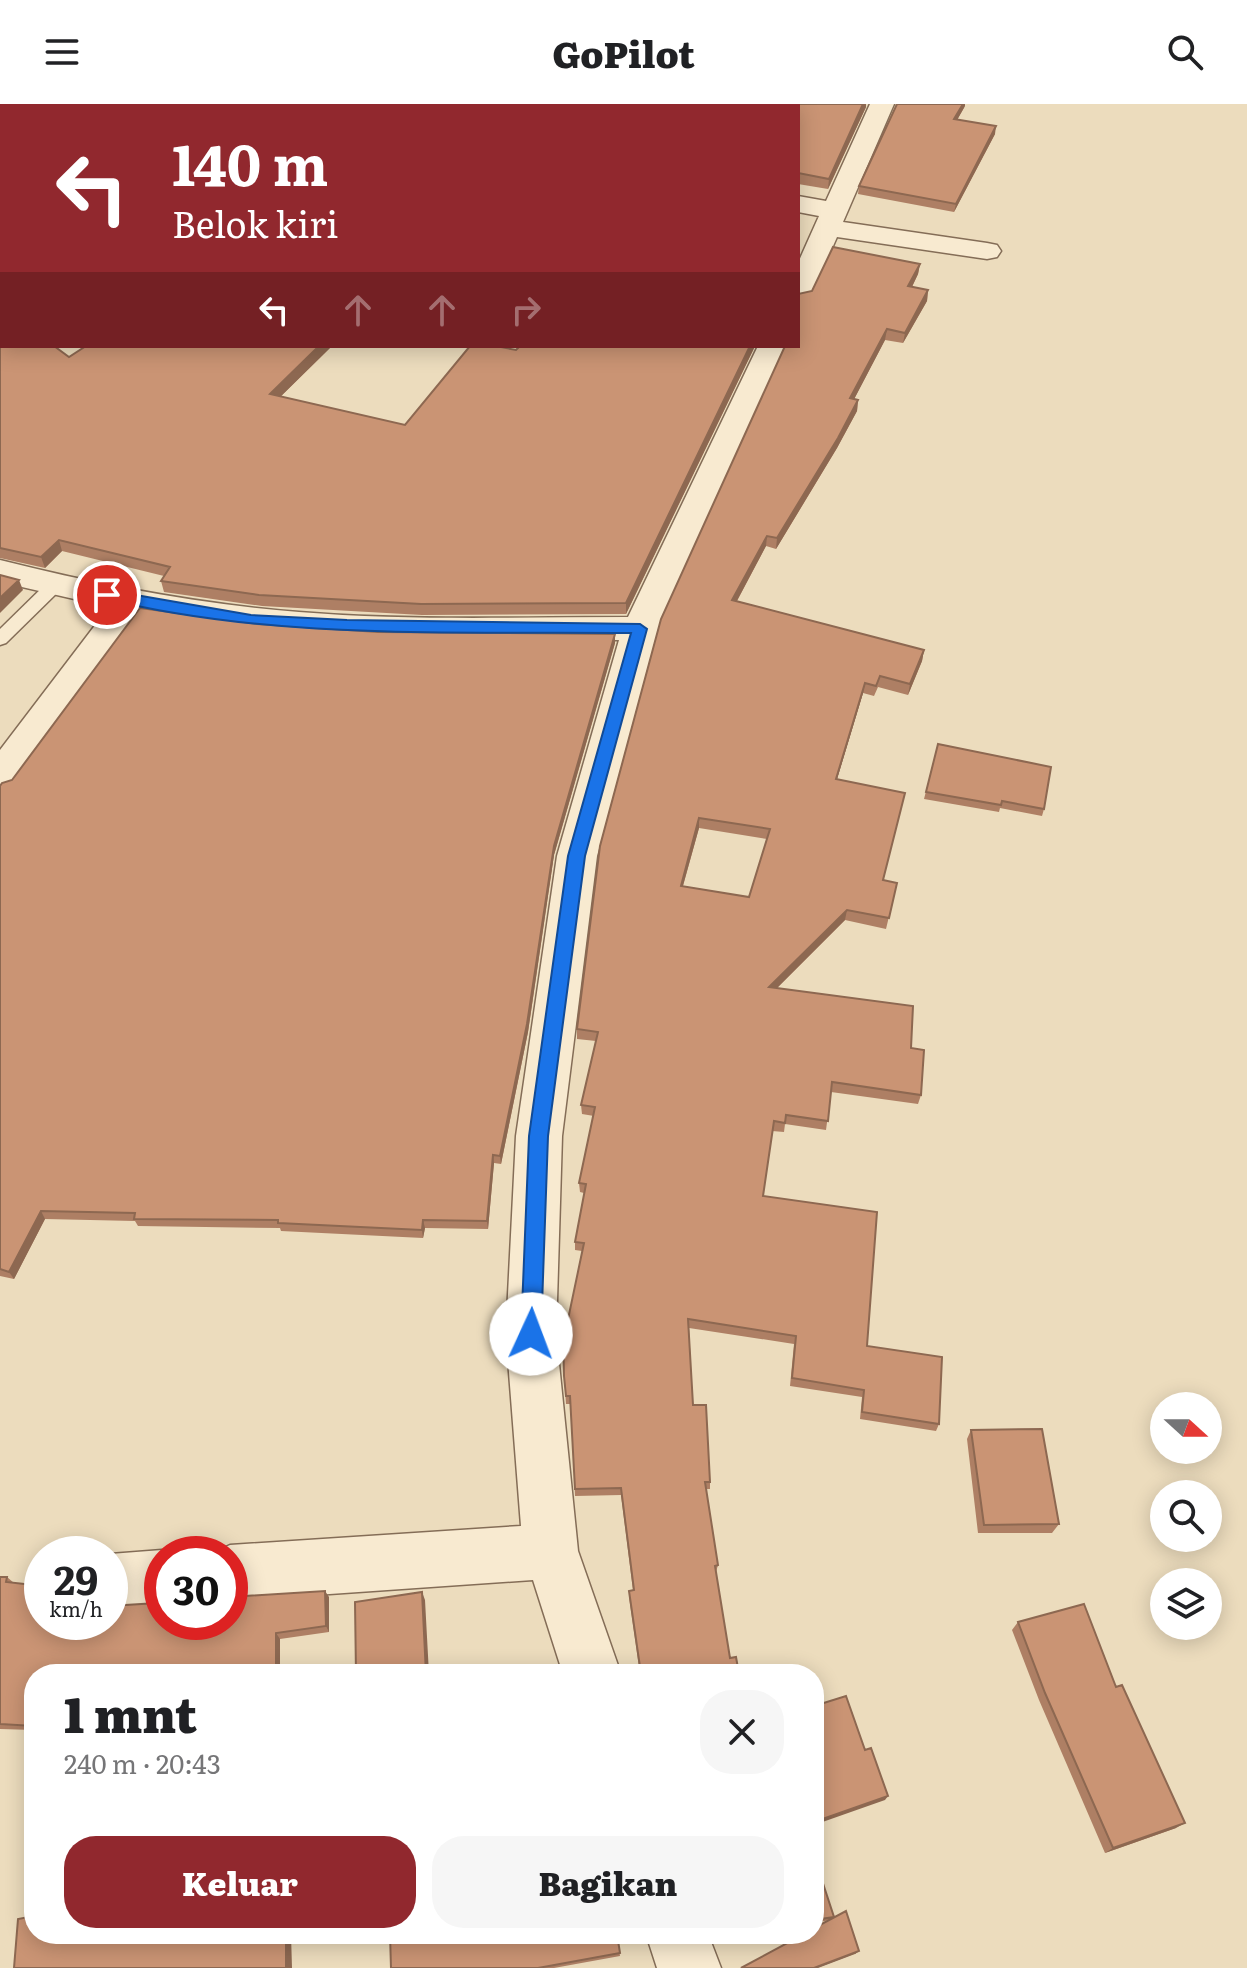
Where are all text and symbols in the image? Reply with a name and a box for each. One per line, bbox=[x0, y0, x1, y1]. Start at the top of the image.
text: GoPilot bbox=[552, 26, 695, 79]
icon: menu bbox=[40, 30, 84, 74]
icon: search bbox=[1163, 30, 1207, 74]
text: 140 m bbox=[172, 120, 328, 203]
icon: left bbox=[40, 136, 144, 240]
text: Belok kiri bbox=[172, 196, 338, 249]
icon: left bbox=[252, 288, 296, 332]
icon: ahead bbox=[336, 288, 380, 332]
icon: ahead bbox=[420, 288, 464, 332]
icon: right bbox=[504, 288, 548, 332]
pin bbox=[73, 561, 141, 629]
icon: arrive bbox=[85, 573, 129, 617]
position arrow bbox=[489, 1292, 573, 1376]
north arrow bbox=[1150, 1392, 1222, 1464]
map controls bbox=[1150, 1392, 1222, 1640]
button: search bbox=[1150, 1480, 1222, 1552]
speed limit sign: 30 bbox=[144, 1536, 248, 1640]
text: 29 bbox=[54, 1548, 98, 1607]
button: layers bbox=[1150, 1568, 1222, 1640]
text: km/h bbox=[49, 1593, 103, 1623]
text: 1 mnt bbox=[64, 1677, 197, 1748]
button: close bbox=[700, 1690, 784, 1774]
text: 240 m · 20:43 bbox=[64, 1743, 221, 1782]
button: Keluar bbox=[64, 1836, 416, 1928]
button: Bagikan bbox=[432, 1836, 784, 1928]

